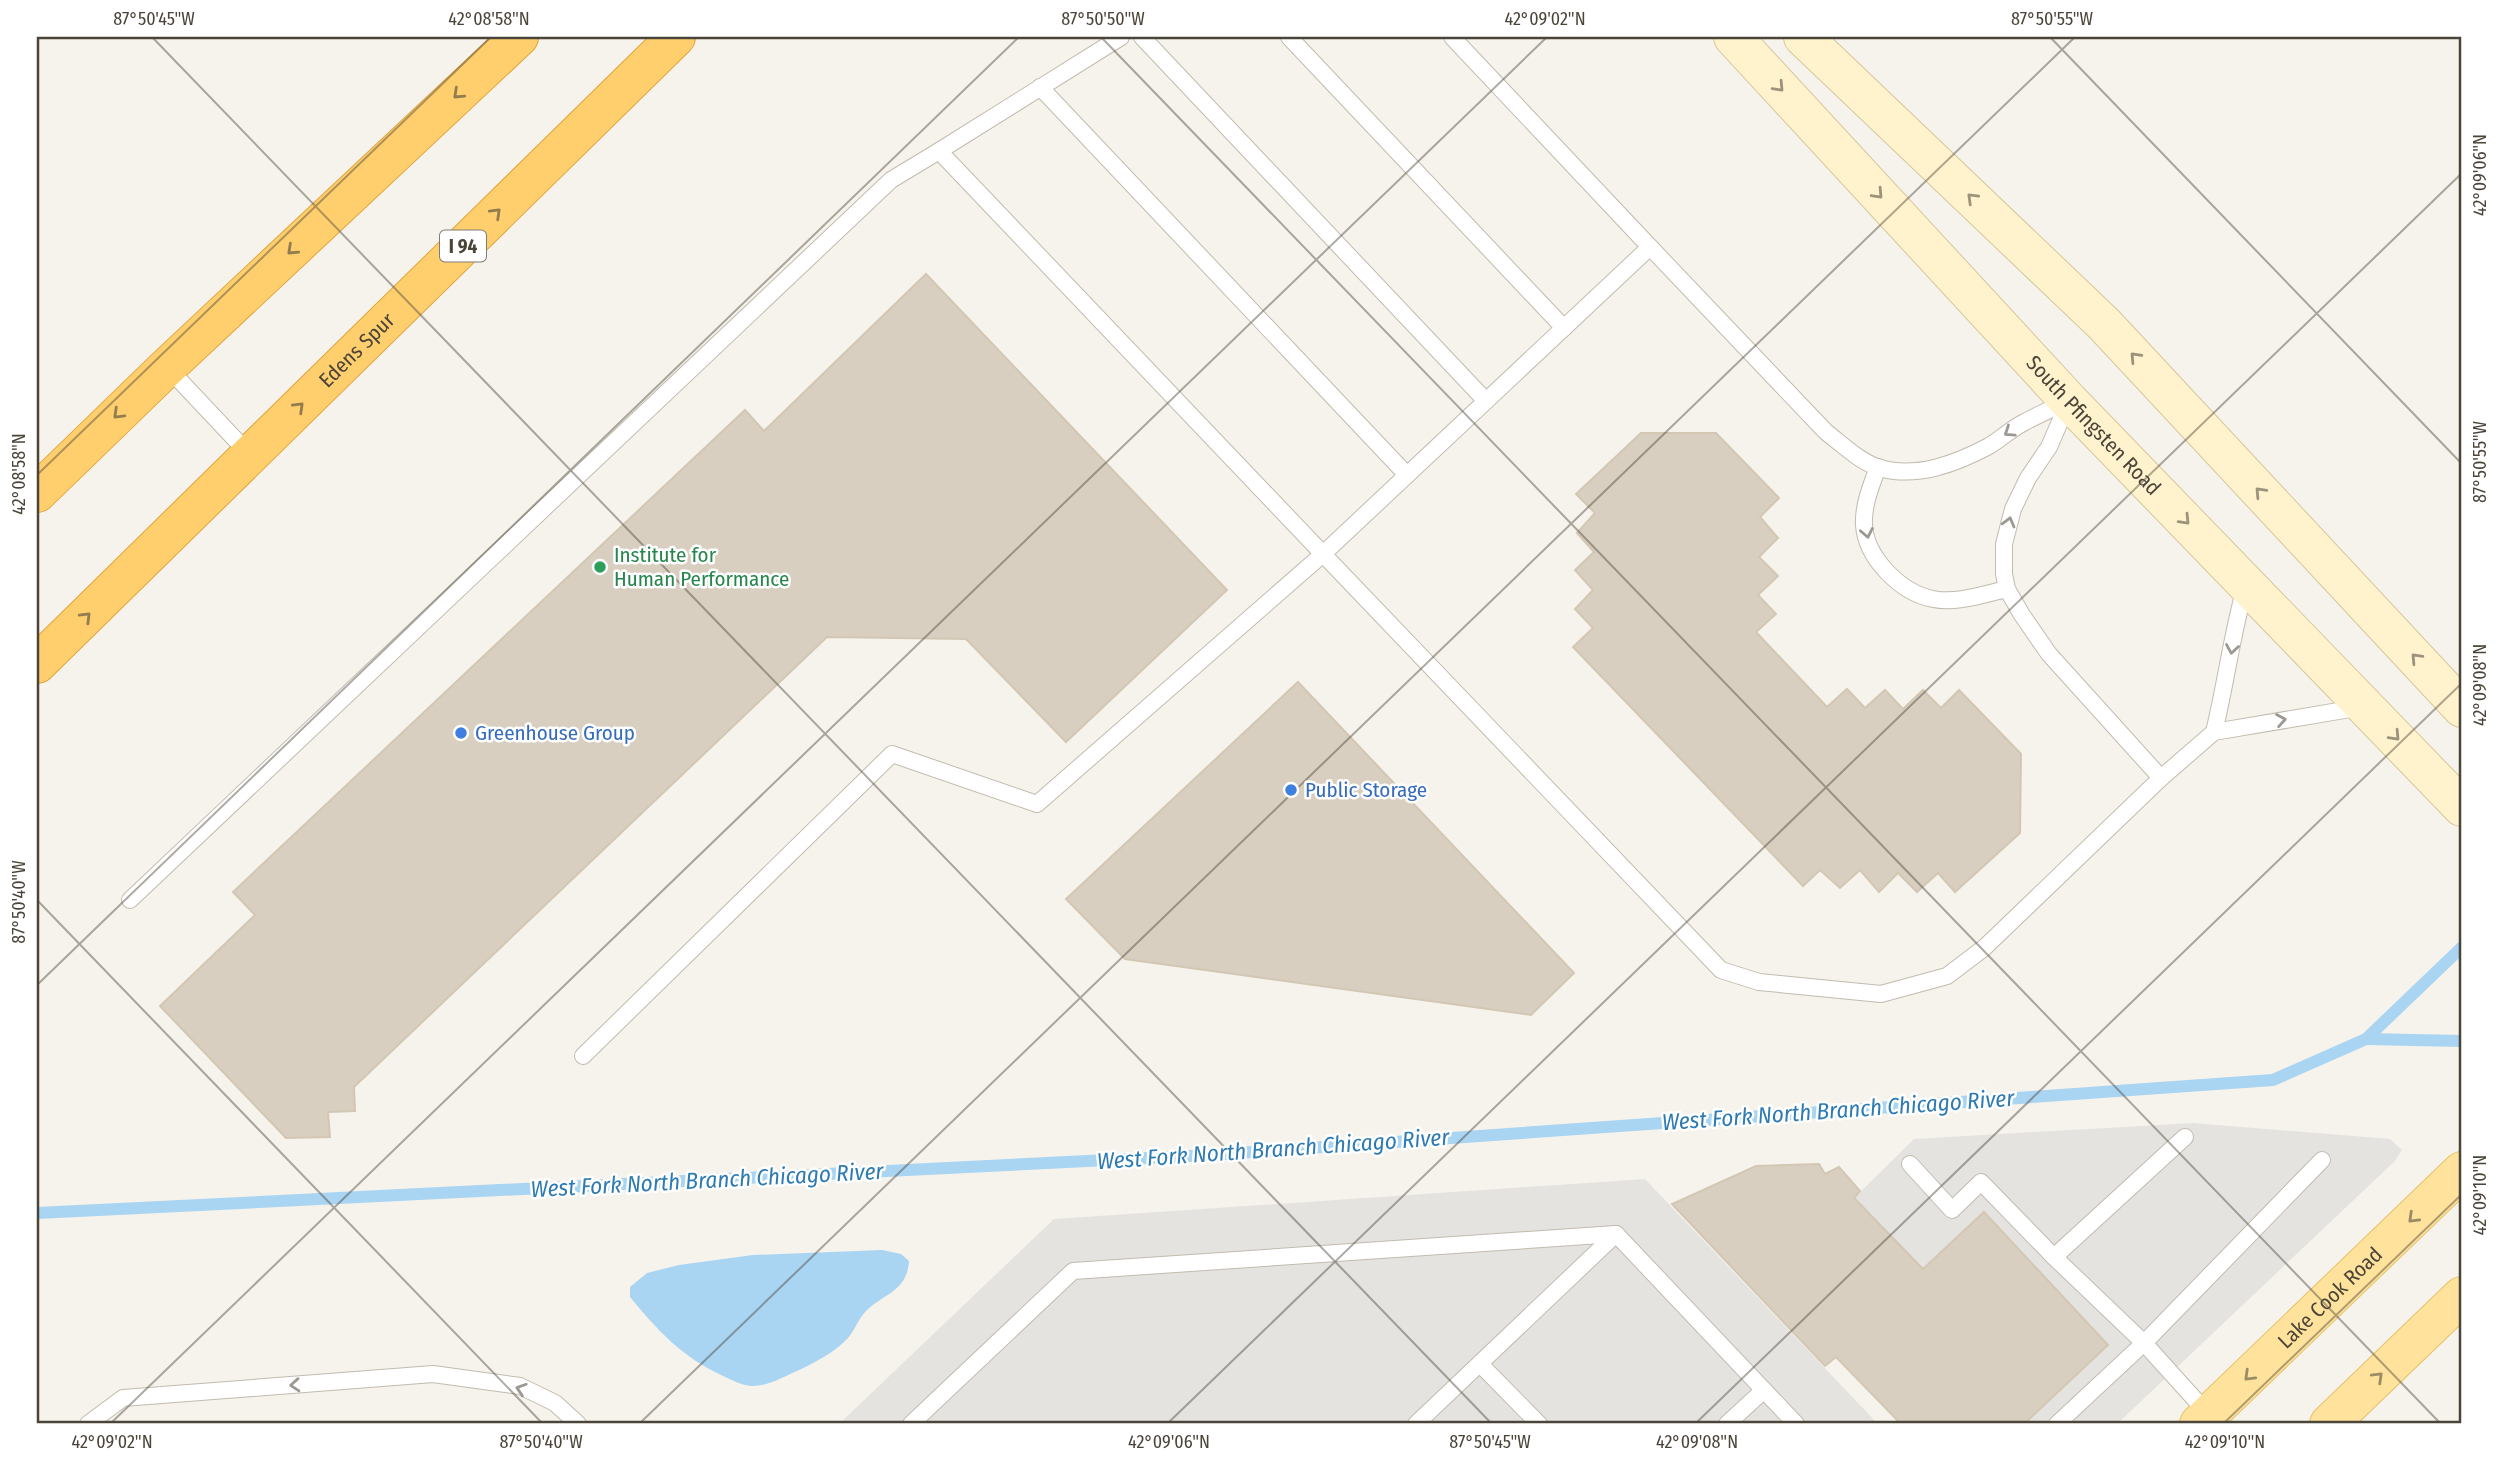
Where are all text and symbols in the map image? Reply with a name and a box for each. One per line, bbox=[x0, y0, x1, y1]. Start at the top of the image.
text: 87°50'45"W bbox=[113, 8, 195, 30]
text: 42°08'58"N bbox=[448, 8, 530, 30]
text: 87°50'50"W bbox=[1061, 8, 1145, 30]
text: 42°09'02"N bbox=[1504, 8, 1586, 30]
text: 87°50'55"W bbox=[2011, 8, 2093, 30]
one-way arrow bbox=[1771, 79, 1783, 92]
one-way arrow bbox=[453, 86, 466, 99]
text: 42°09'06"N bbox=[2469, 134, 2491, 216]
one-way arrow bbox=[1870, 186, 1882, 199]
one-way arrow bbox=[1967, 194, 1980, 207]
one-way arrow bbox=[488, 209, 501, 222]
road number: I 94 bbox=[440, 230, 486, 262]
one-way arrow bbox=[287, 242, 300, 254]
street label: Edens Spur bbox=[313, 307, 401, 393]
street label: South Pfingsten Road bbox=[2021, 350, 2166, 501]
one-way arrow bbox=[2131, 352, 2143, 365]
one-way arrow bbox=[290, 402, 303, 415]
one-way arrow bbox=[113, 406, 126, 419]
text: 87°50'55"W bbox=[2469, 421, 2491, 503]
one-way arrow bbox=[2003, 424, 2016, 437]
text: 42°08'58"N bbox=[8, 433, 30, 515]
one-way arrow bbox=[2256, 487, 2269, 500]
one-way arrow bbox=[2177, 512, 2190, 525]
one-way arrow bbox=[2001, 516, 2016, 528]
one-way arrow bbox=[1858, 527, 1873, 539]
place label: Institute for Human Performance bbox=[614, 542, 789, 592]
marker: Institute for Human Performance bbox=[592, 559, 608, 575]
one-way arrow bbox=[78, 613, 91, 626]
one-way arrow bbox=[2225, 643, 2240, 655]
text: 42°09'08"N bbox=[2469, 644, 2491, 726]
one-way arrow bbox=[2411, 653, 2424, 666]
one-way arrow bbox=[2275, 713, 2287, 728]
place label: Greenhouse Group bbox=[475, 720, 635, 746]
marker: Greenhouse Group bbox=[453, 725, 469, 741]
one-way arrow bbox=[2386, 728, 2399, 741]
place label: Public Storage bbox=[1305, 777, 1427, 803]
marker: Public Storage bbox=[1283, 782, 1299, 798]
text: 87°50'40"W bbox=[8, 860, 30, 944]
water label: West Fork North Branch Chicago River bbox=[1661, 1084, 2016, 1136]
water label: West Fork North Branch Chicago River bbox=[1096, 1123, 1451, 1175]
text: 42°09'10"N bbox=[2469, 1155, 2491, 1235]
water label: West Fork North Branch Chicago River bbox=[530, 1157, 885, 1203]
one-way arrow bbox=[2408, 1210, 2421, 1223]
street label: Lake Cook Road bbox=[2272, 1242, 2388, 1354]
one-way arrow bbox=[2244, 1368, 2257, 1380]
one-way arrow bbox=[2370, 1372, 2383, 1385]
one-way arrow bbox=[290, 1377, 301, 1392]
one-way arrow bbox=[515, 1383, 527, 1397]
text: 42°09'02"N bbox=[71, 1431, 153, 1453]
text: 87°50'40"W bbox=[499, 1431, 583, 1453]
text: 42°09'06"N bbox=[1128, 1431, 1210, 1453]
text: 87°50'45"W bbox=[1449, 1431, 1531, 1453]
text: 42°09'08"N bbox=[1656, 1431, 1738, 1453]
text: 42°09'10"N bbox=[2185, 1431, 2265, 1453]

